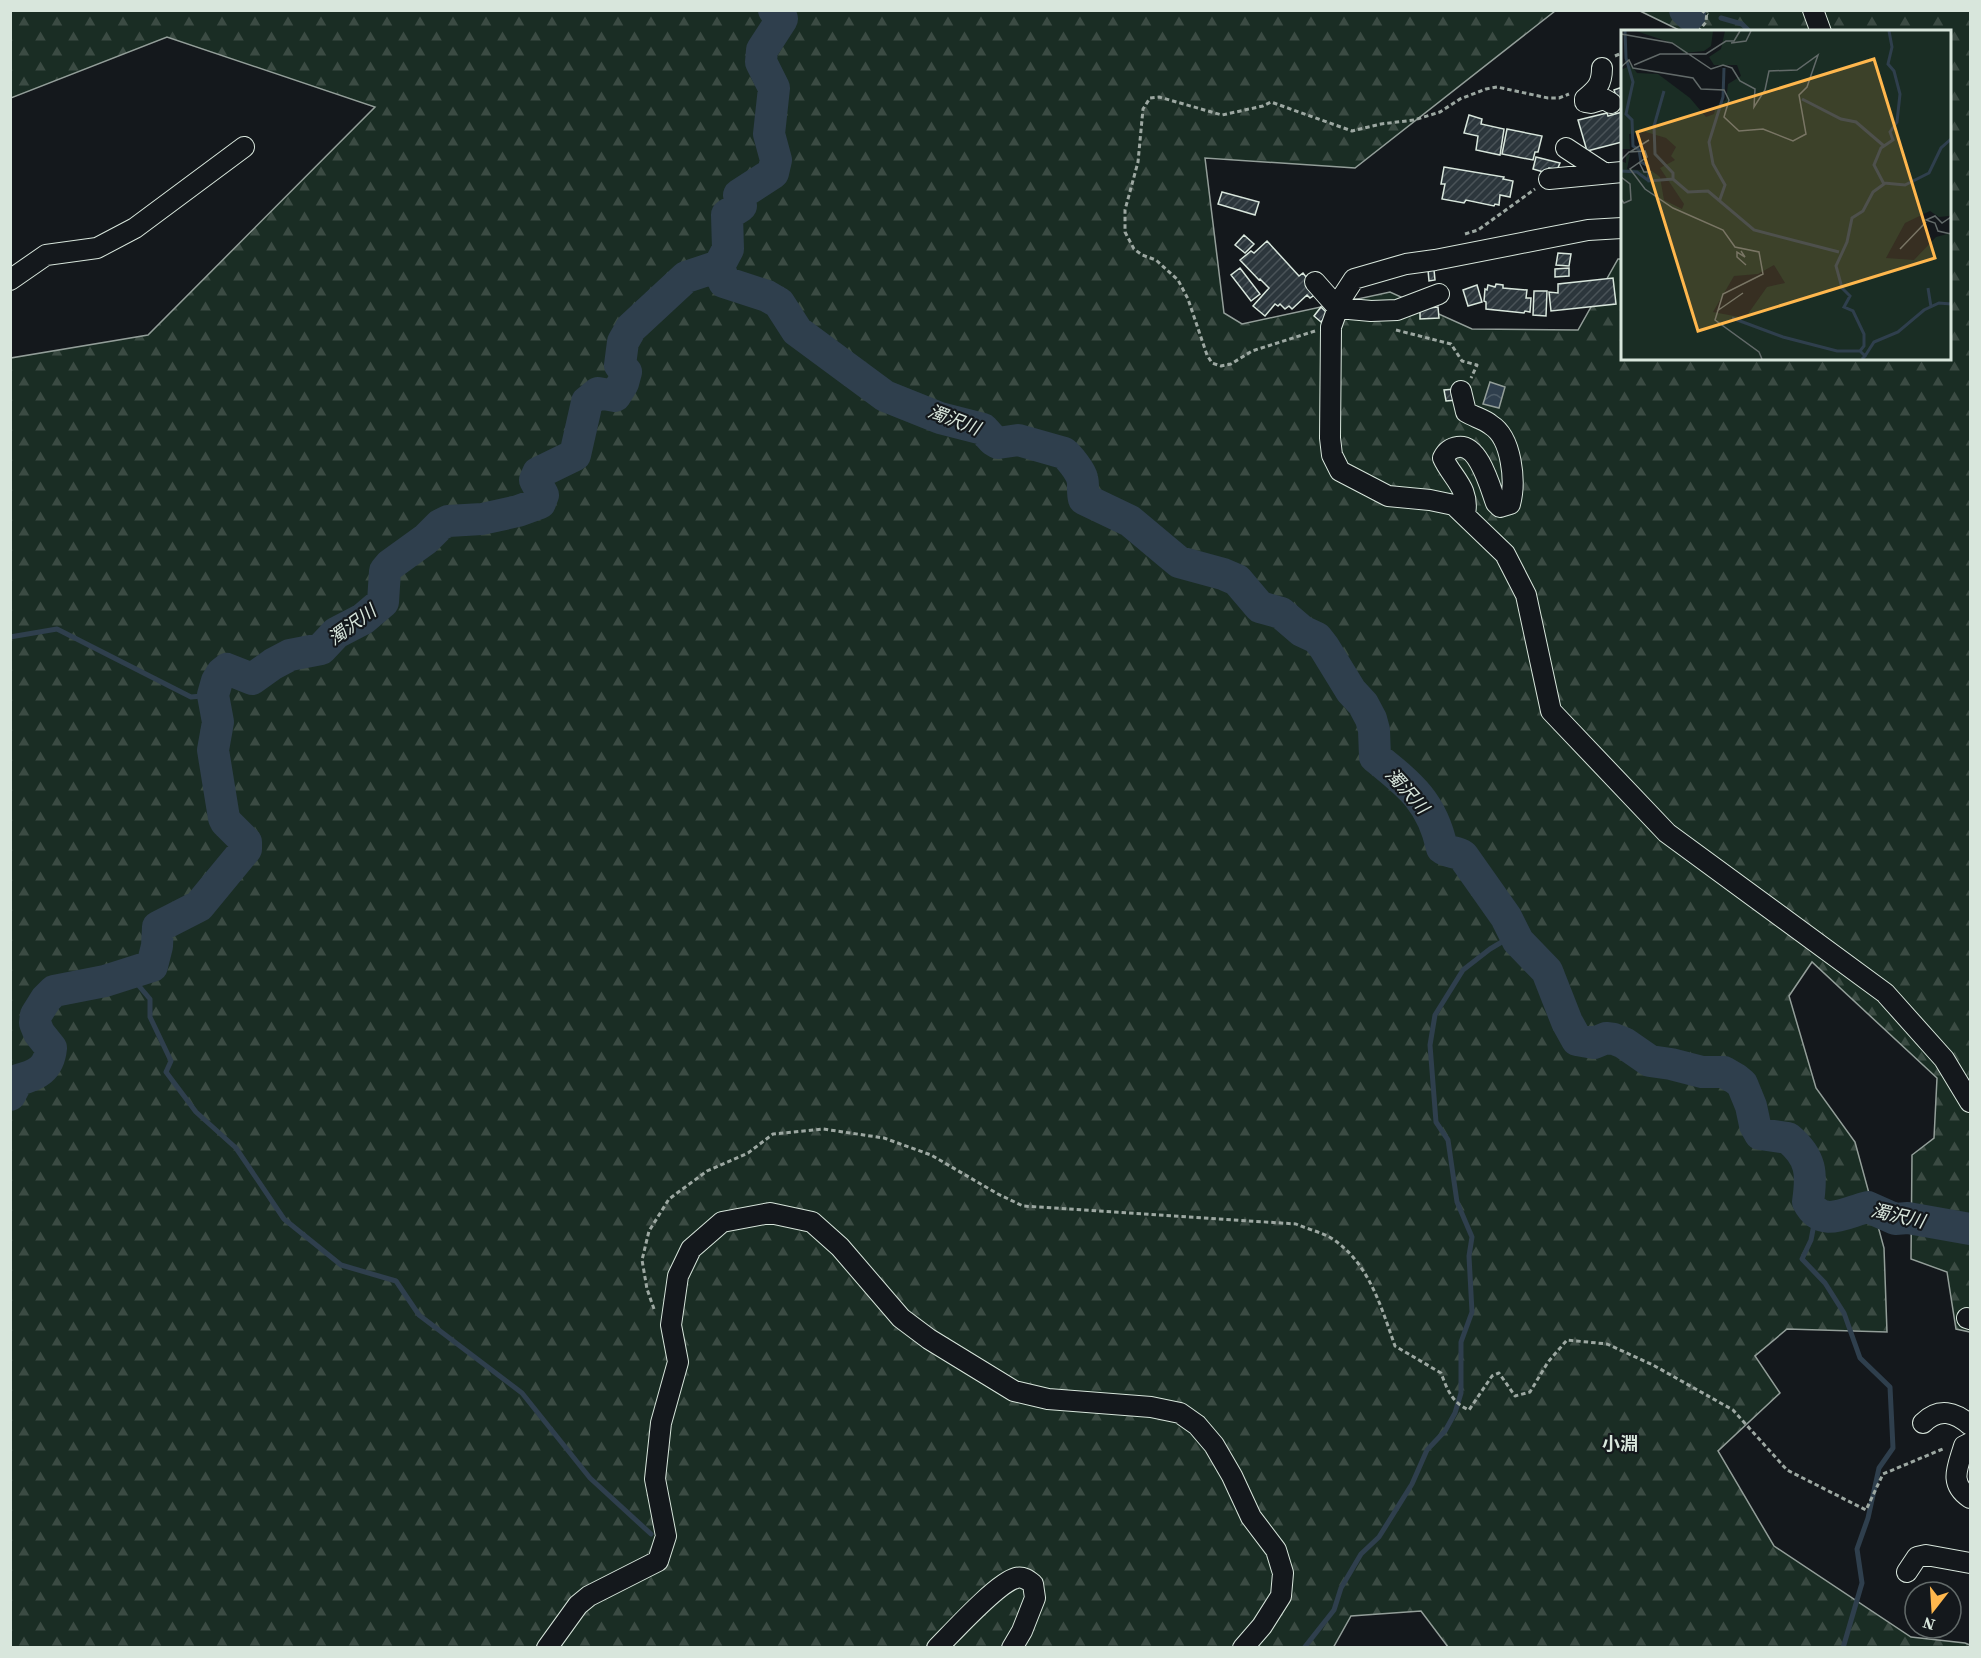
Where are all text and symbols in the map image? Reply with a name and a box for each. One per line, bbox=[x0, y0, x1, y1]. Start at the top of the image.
inset map bbox=[1621, 30, 1951, 360]
water label: 濁沢川 bbox=[924, 398, 986, 442]
water label: 濁沢川 bbox=[323, 597, 383, 651]
water label: 濁沢川 bbox=[1380, 762, 1436, 821]
water label: 濁沢川 bbox=[1869, 1197, 1929, 1234]
district label: 小淵 bbox=[1602, 1431, 1638, 1456]
north arrow bbox=[1903, 1580, 1963, 1640]
text: N bbox=[1919, 1612, 1937, 1637]

